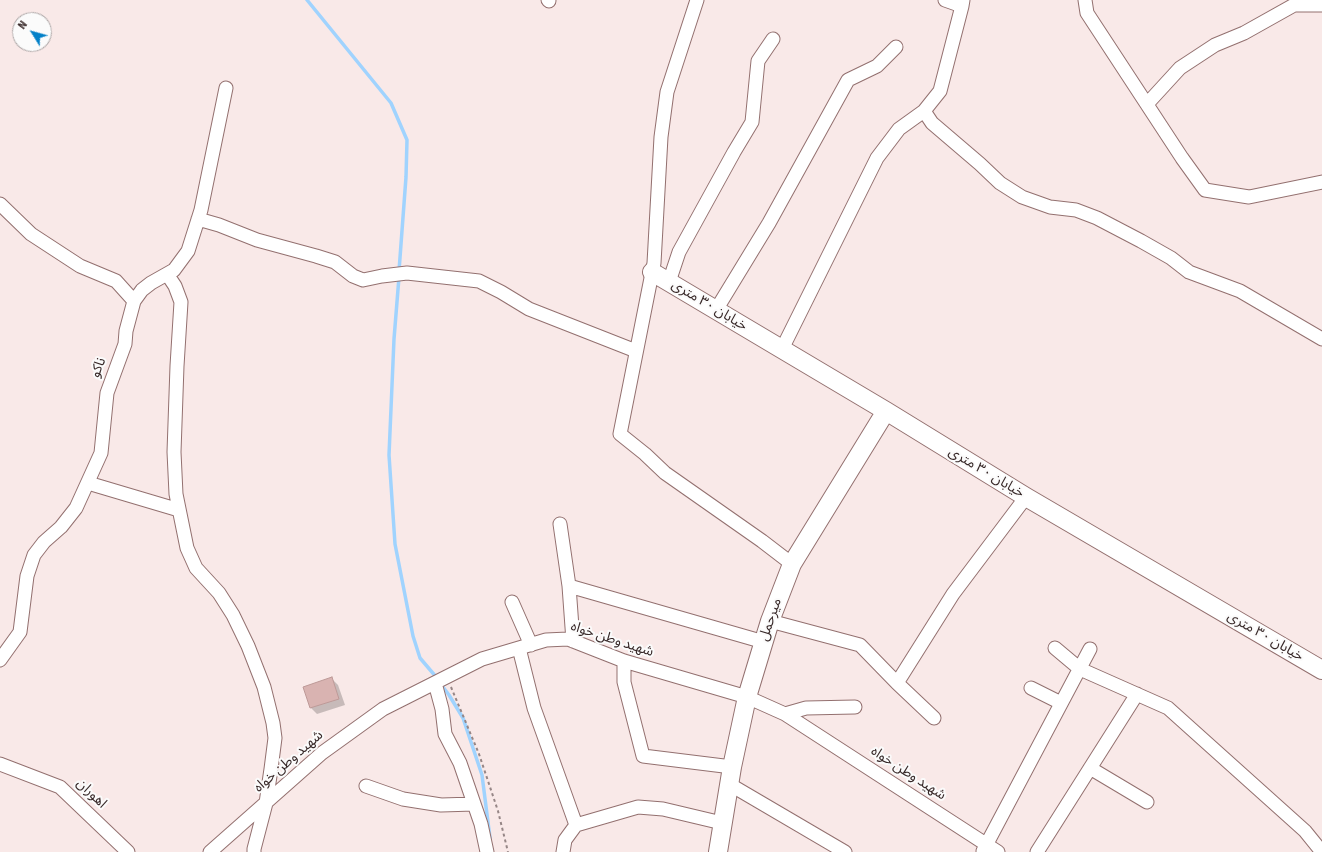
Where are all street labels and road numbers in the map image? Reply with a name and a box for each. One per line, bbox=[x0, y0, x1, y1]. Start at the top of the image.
street label: خیابان ۳۰ متری bbox=[668, 277, 750, 335]
street label: ناکو bbox=[88, 356, 110, 380]
street label: خیابان ۳۰ متری bbox=[945, 444, 1027, 502]
street label: میرحمل bbox=[756, 596, 786, 644]
street label: خیابان ۳۰ متری bbox=[1224, 608, 1306, 666]
street label: شهید وطن خواه bbox=[568, 619, 656, 661]
street label: شهید وطن خواه bbox=[251, 727, 327, 797]
street label: شهید وطن خواه bbox=[867, 743, 949, 805]
street label: اهوران bbox=[72, 776, 110, 812]

